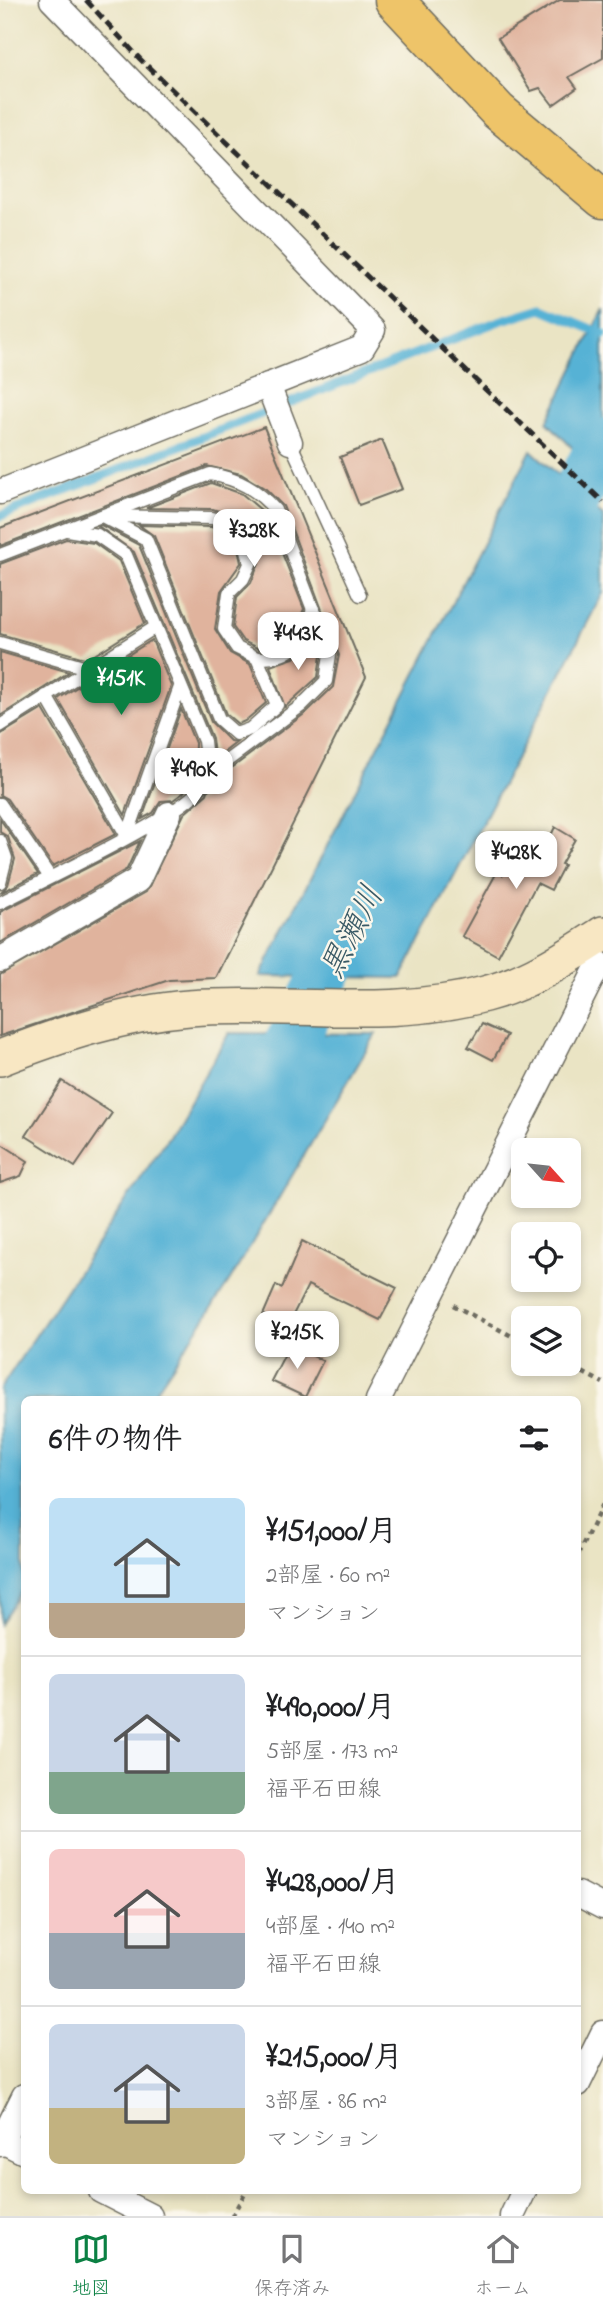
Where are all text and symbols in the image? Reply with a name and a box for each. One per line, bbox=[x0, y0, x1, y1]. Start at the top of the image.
pin: ¥328K bbox=[205, 510, 303, 569]
text: ¥328K bbox=[229, 515, 279, 548]
pin: ¥443K bbox=[249, 612, 347, 672]
text: ¥443K bbox=[274, 618, 322, 651]
pin: ¥151K bbox=[72, 658, 170, 717]
text: ¥151K bbox=[97, 663, 145, 696]
pin: ¥490K bbox=[145, 748, 243, 808]
text: ¥490K bbox=[171, 754, 217, 787]
pin: ¥428K bbox=[467, 832, 565, 891]
text: ¥428K bbox=[491, 837, 541, 870]
water label: 黒瀬川 bbox=[310, 878, 397, 988]
north arrow bbox=[511, 1138, 581, 1208]
map controls bbox=[511, 1138, 581, 1376]
button: locate bbox=[511, 1222, 581, 1292]
button: layers bbox=[511, 1306, 581, 1376]
pin: ¥215K bbox=[248, 1312, 346, 1371]
text: ¥215K bbox=[271, 1317, 323, 1350]
text: 6件の物件 bbox=[49, 1419, 182, 1463]
icon: filters bbox=[515, 1419, 553, 1457]
text: ¥151,000/月 bbox=[266, 1511, 397, 1555]
icon: home bbox=[105, 1526, 189, 1610]
text: 2部屋 · 60 m² bbox=[266, 1560, 390, 1593]
text: マンション bbox=[266, 1598, 380, 1631]
text: ¥490,000/月 bbox=[266, 1687, 395, 1731]
icon: home bbox=[105, 1702, 189, 1786]
text: 5部屋 · 173 m² bbox=[266, 1736, 398, 1769]
text: 福平石田線 bbox=[266, 1774, 381, 1807]
text: ¥428,000/月 bbox=[266, 1862, 400, 1906]
icon: home bbox=[105, 1877, 189, 1961]
text: 4部屋 · 140 m² bbox=[266, 1911, 395, 1944]
text: 福平石田線 bbox=[266, 1949, 381, 1982]
text: ¥215,000/月 bbox=[266, 2037, 403, 2081]
icon: home bbox=[105, 2052, 189, 2136]
text: 3部屋 · 86 m² bbox=[266, 2086, 387, 2119]
text: マンション bbox=[266, 2124, 380, 2157]
tab: 地図 bbox=[72, 2230, 110, 2303]
tab: 保存済み bbox=[254, 2230, 330, 2303]
tab: ホーム bbox=[475, 2230, 531, 2303]

